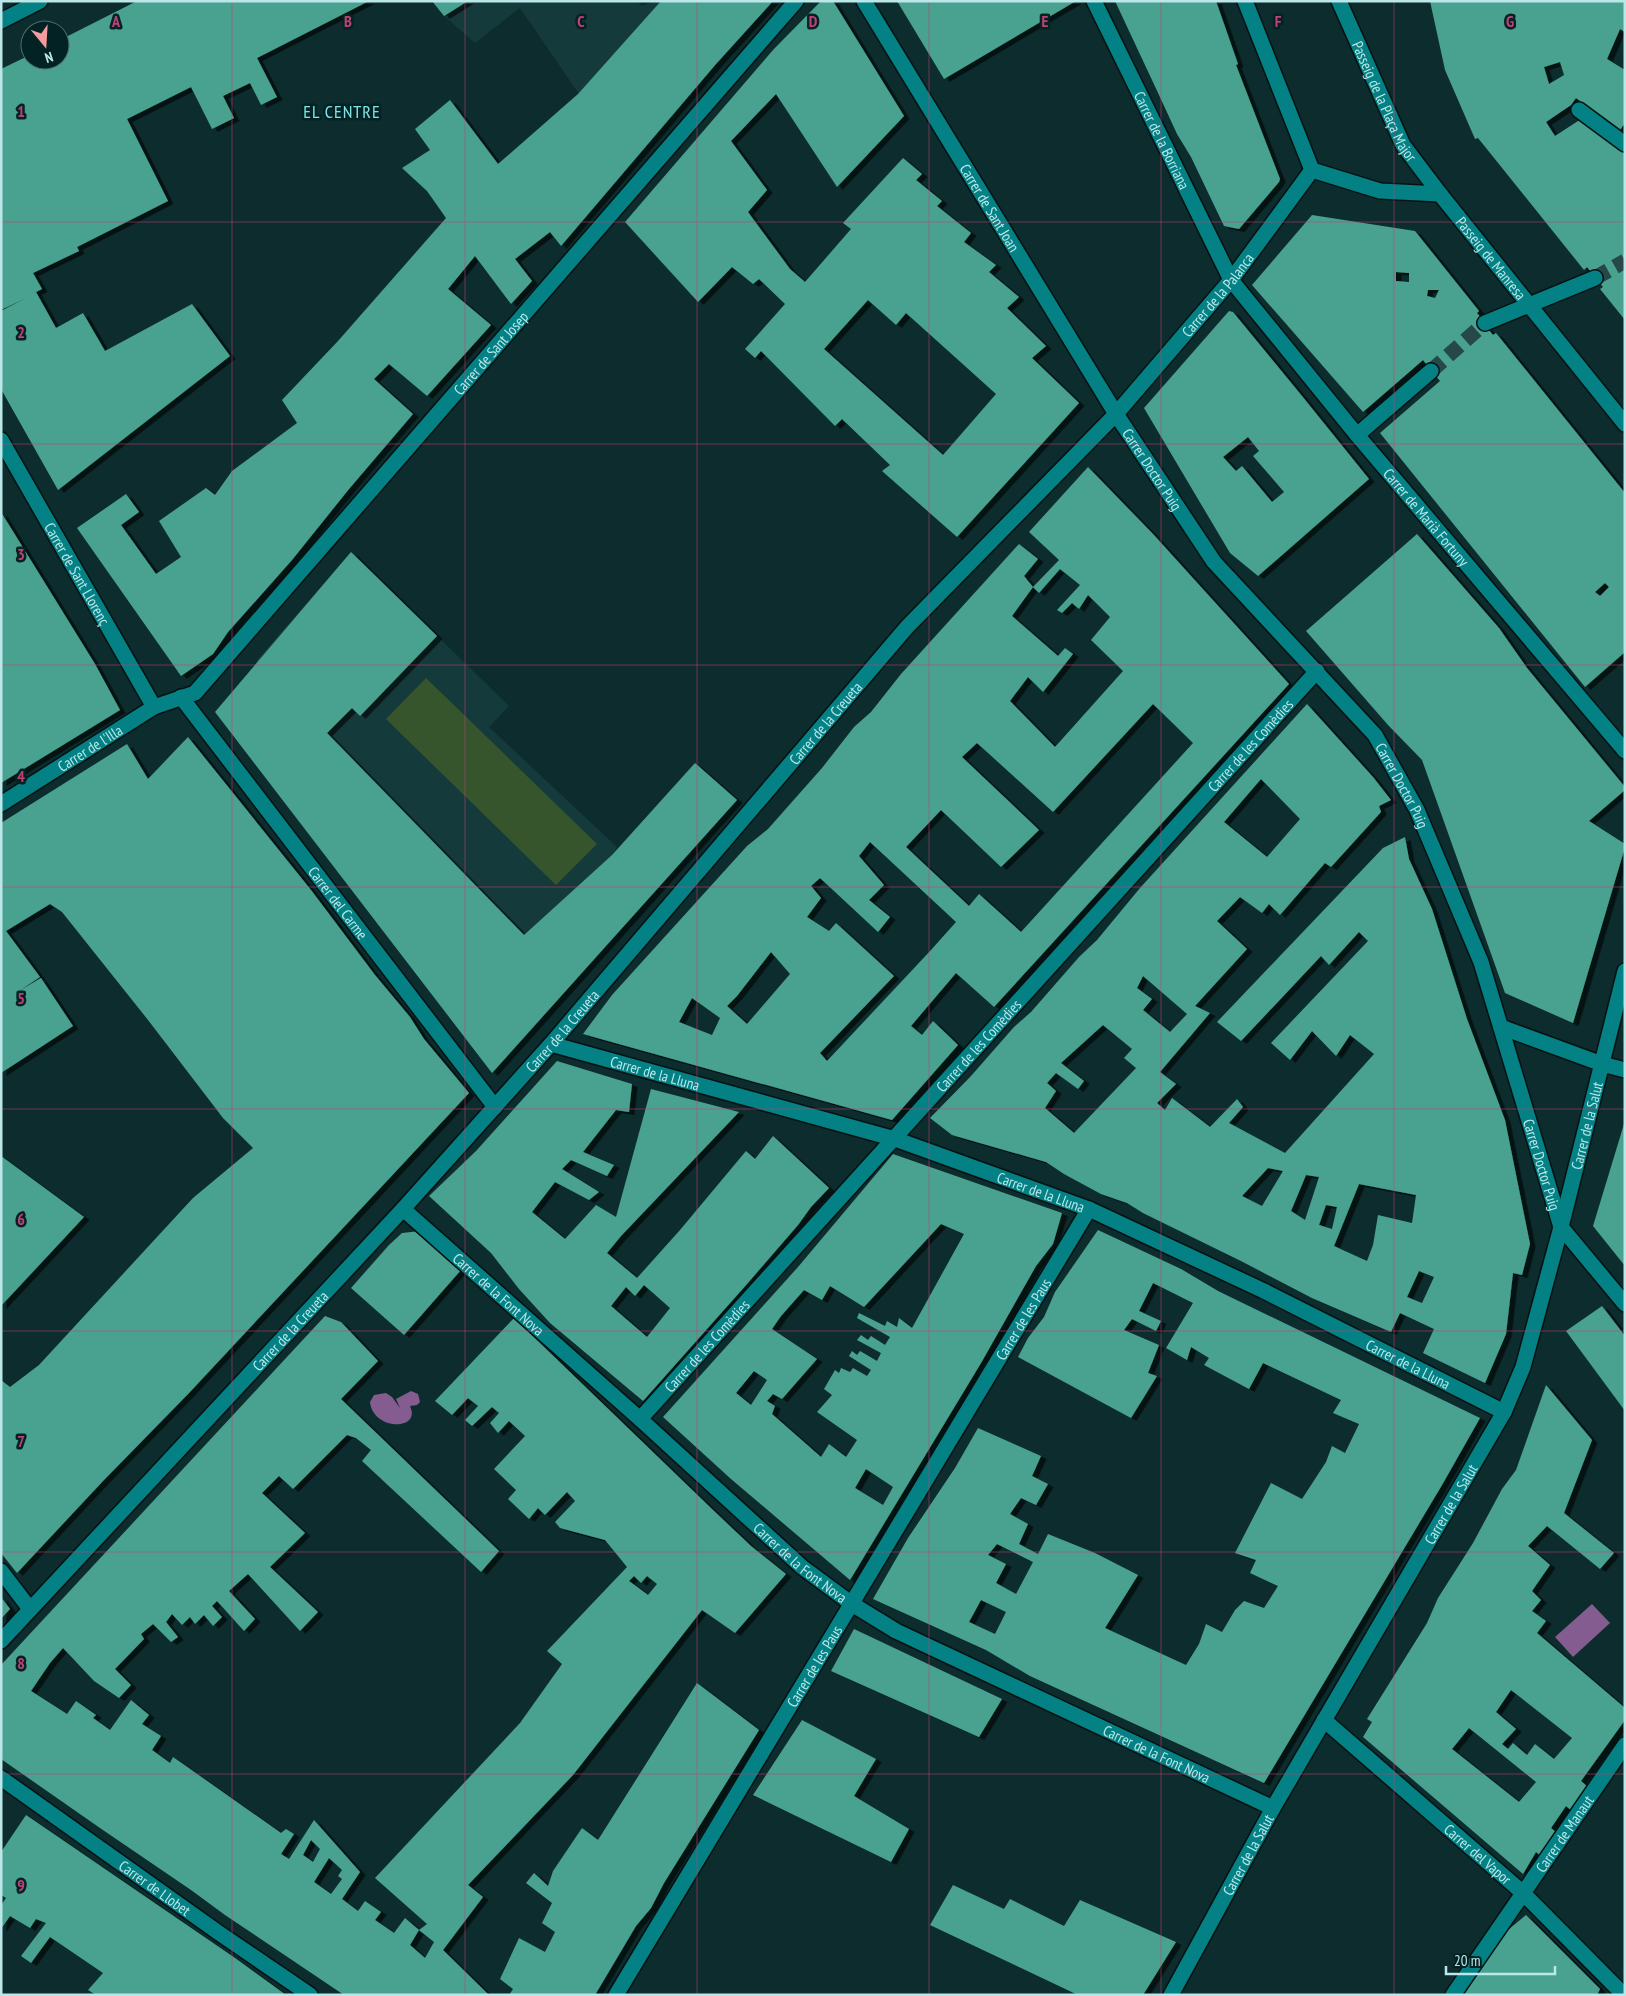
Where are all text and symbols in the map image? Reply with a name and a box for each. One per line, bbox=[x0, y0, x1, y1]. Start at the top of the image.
text: A bbox=[111, 11, 121, 31]
text: B bbox=[344, 11, 352, 31]
text: C bbox=[577, 11, 585, 31]
text: D bbox=[809, 11, 818, 31]
text: E bbox=[1042, 11, 1049, 31]
text: F bbox=[1275, 11, 1282, 31]
text: G bbox=[1506, 11, 1514, 31]
north arrow bbox=[20, 20, 70, 70]
street label: Passeig de la Plaça Major bbox=[1348, 38, 1422, 166]
text: N bbox=[43, 48, 55, 67]
street label: Carrer de la Borriana bbox=[1130, 88, 1194, 192]
district label: EL CENTRE bbox=[303, 100, 381, 123]
text: 1 bbox=[17, 101, 25, 121]
street label: Carrer de Sant Joan bbox=[956, 160, 1024, 255]
street label: Passeig de Manresa bbox=[1452, 213, 1531, 303]
street label: Carrer de la Palanca bbox=[1177, 249, 1257, 340]
street label: Carrer de Sant Josep bbox=[449, 307, 532, 399]
text: 2 bbox=[17, 322, 25, 342]
street label: Carrer Doctor Puig bbox=[1118, 424, 1187, 514]
street label: Carrer de Marià Fortuny bbox=[1380, 464, 1474, 570]
street label: Carrer de Sant Llorenç bbox=[41, 519, 115, 629]
text: 3 bbox=[17, 544, 25, 564]
street label: Carrer de la Creueta bbox=[785, 678, 866, 768]
street label: Carrer de les Comèdies bbox=[1203, 695, 1297, 795]
street label: Carrer de l'Illa bbox=[54, 720, 126, 775]
street label: Carrer Doctor Puig bbox=[1372, 739, 1433, 831]
text: 4 bbox=[17, 766, 25, 786]
street label: Carrer del Carme bbox=[305, 862, 372, 943]
street label: Carrer de la Creueta bbox=[521, 986, 603, 1076]
text: 5 bbox=[17, 988, 25, 1008]
street label: Carrer de les Comèdies bbox=[931, 995, 1025, 1096]
street label: Carrer de la Lluna bbox=[608, 1051, 702, 1094]
street label: Carrer de la Salut bbox=[1566, 1080, 1606, 1171]
street label: Carrer Doctor Puig bbox=[1519, 1116, 1565, 1212]
street label: Carrer de la Lluna bbox=[994, 1167, 1087, 1216]
text: 6 bbox=[17, 1209, 25, 1229]
street label: Carrer de la Font Nova bbox=[449, 1248, 548, 1339]
street label: Carrer de les Paus bbox=[991, 1275, 1055, 1363]
street label: Carrer de la Creueta bbox=[248, 1286, 332, 1375]
street label: Carrer de les Comèdies bbox=[660, 1295, 753, 1396]
street label: Carrer de la Lluna bbox=[1363, 1335, 1454, 1393]
text: 7 bbox=[17, 1431, 25, 1451]
street label: Carrer de la Salut bbox=[1420, 1460, 1481, 1547]
street label: Carrer de la Font Nova bbox=[750, 1518, 851, 1607]
street label: Carrer de les Paus bbox=[782, 1622, 846, 1710]
text: 8 bbox=[17, 1653, 25, 1673]
street label: Carrer de la Font Nova bbox=[1100, 1720, 1213, 1787]
street label: Carrer de Manaut bbox=[1531, 1791, 1597, 1876]
street label: Carrer de la Salut bbox=[1218, 1811, 1277, 1898]
street label: Carrer del Vapor bbox=[1440, 1819, 1516, 1889]
street label: Carrer de Llobet bbox=[116, 1856, 195, 1919]
text: 9 bbox=[17, 1875, 25, 1895]
scale bar bbox=[1446, 1944, 1555, 1976]
text: 20 m bbox=[1454, 1951, 1480, 1970]

